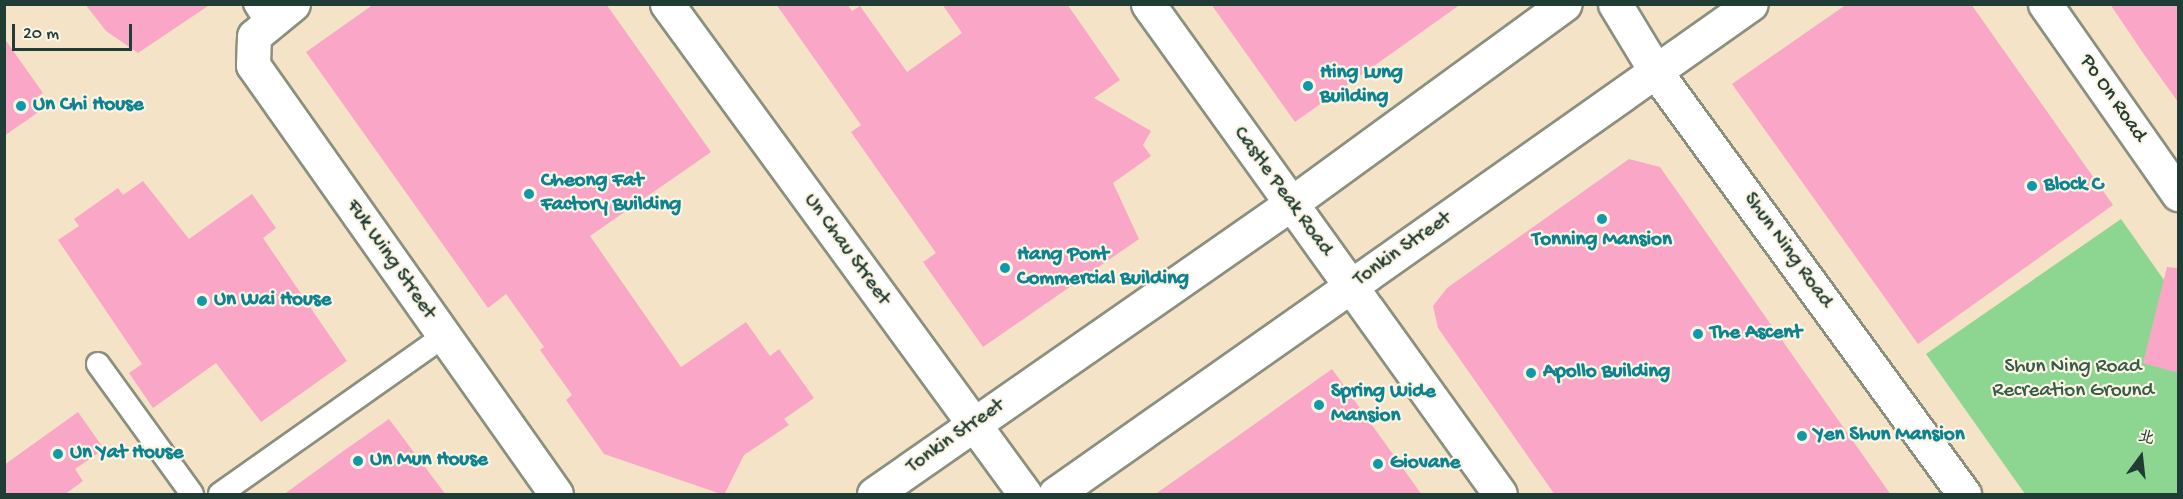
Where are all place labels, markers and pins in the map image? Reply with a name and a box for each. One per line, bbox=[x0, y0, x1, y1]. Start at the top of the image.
place label: Hing Lung Building bbox=[1320, 61, 1403, 111]
marker: Hing Lung Building bbox=[1301, 79, 1315, 93]
place label: Un Chi House bbox=[33, 93, 144, 119]
marker: Un Chi House bbox=[14, 99, 28, 113]
place label: Cheong Fat Factory Building bbox=[541, 169, 681, 219]
place label: Block C bbox=[2044, 173, 2103, 199]
marker: Block C bbox=[2025, 179, 2039, 193]
marker: Cheong Fat Factory Building bbox=[522, 187, 536, 201]
marker: Tonning Mansion bbox=[1595, 212, 1609, 226]
place label: Tonning Mansion bbox=[1532, 228, 1672, 254]
place label: Hang Pont Commercial Building bbox=[1017, 243, 1189, 293]
marker: Hang Pont Commercial Building bbox=[998, 261, 1012, 275]
place label: Un Wai House bbox=[214, 288, 331, 314]
marker: Un Wai House bbox=[195, 294, 209, 308]
place label: The Ascent bbox=[1710, 321, 1802, 347]
marker: The Ascent bbox=[1691, 327, 1705, 341]
place label: Apollo Building bbox=[1543, 360, 1670, 386]
marker: Apollo Building bbox=[1524, 366, 1538, 380]
place label: Spring Wide Mansion bbox=[1331, 380, 1436, 430]
marker: Spring Wide Mansion bbox=[1312, 398, 1326, 412]
place label: Yen Shun Mansion bbox=[1814, 423, 1965, 449]
marker: Yen Shun Mansion bbox=[1795, 429, 1809, 443]
place label: Un Yat House bbox=[70, 441, 183, 467]
marker: Un Yat House bbox=[51, 447, 65, 461]
place label: Un Mun House bbox=[370, 448, 488, 474]
place label: Giovane bbox=[1390, 451, 1460, 477]
marker: Un Mun House bbox=[351, 454, 365, 468]
marker: Giovane bbox=[1371, 457, 1385, 471]

